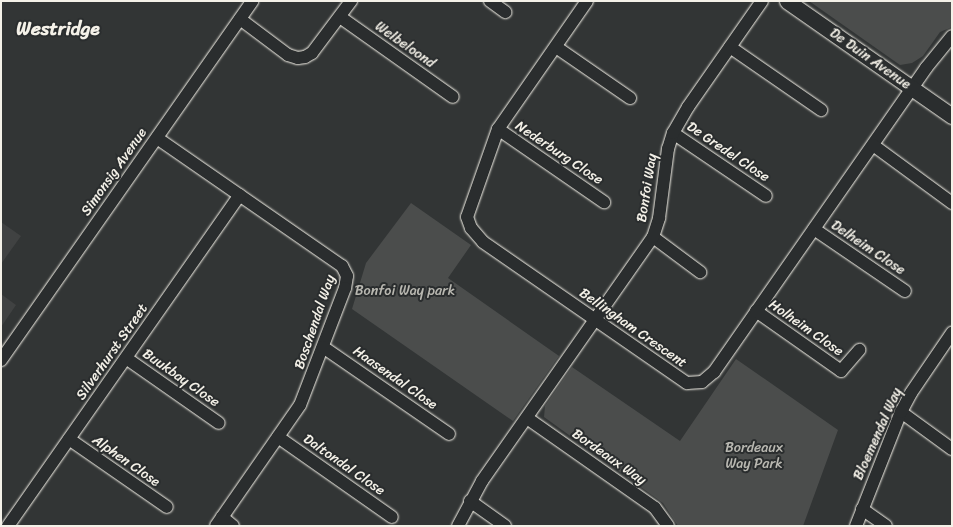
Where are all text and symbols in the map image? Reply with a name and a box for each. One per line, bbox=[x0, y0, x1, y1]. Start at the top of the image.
district label: Westridge bbox=[16, 18, 100, 40]
street label: Welbeloond bbox=[372, 18, 438, 72]
street label: De Duin Avenue bbox=[826, 25, 914, 93]
street label: Nederburg Close bbox=[512, 117, 606, 189]
street label: De Gredel Close bbox=[683, 118, 773, 186]
street label: Simonsig Avenue bbox=[78, 125, 150, 219]
street label: Bonfoi Way bbox=[633, 152, 661, 224]
street label: Delheim Close bbox=[828, 217, 908, 279]
street label: Boschendal Way bbox=[291, 273, 339, 371]
park label: Bonfoi Way park bbox=[355, 283, 455, 299]
street label: Bellingham Crescent bbox=[576, 285, 690, 371]
street label: Holheim Close bbox=[765, 296, 847, 360]
street label: Silverhurst Street bbox=[73, 301, 151, 403]
street label: Haasendal Close bbox=[349, 342, 441, 414]
street label: Buukbay Close bbox=[139, 345, 223, 411]
street label: Bloemendal Way bbox=[850, 385, 906, 483]
street label: Bordeaux Way bbox=[569, 425, 649, 489]
street label: Alphen Close bbox=[89, 431, 163, 491]
street label: Daltondal Close bbox=[300, 431, 388, 499]
park label: Bordeaux Way Park bbox=[725, 440, 783, 472]

